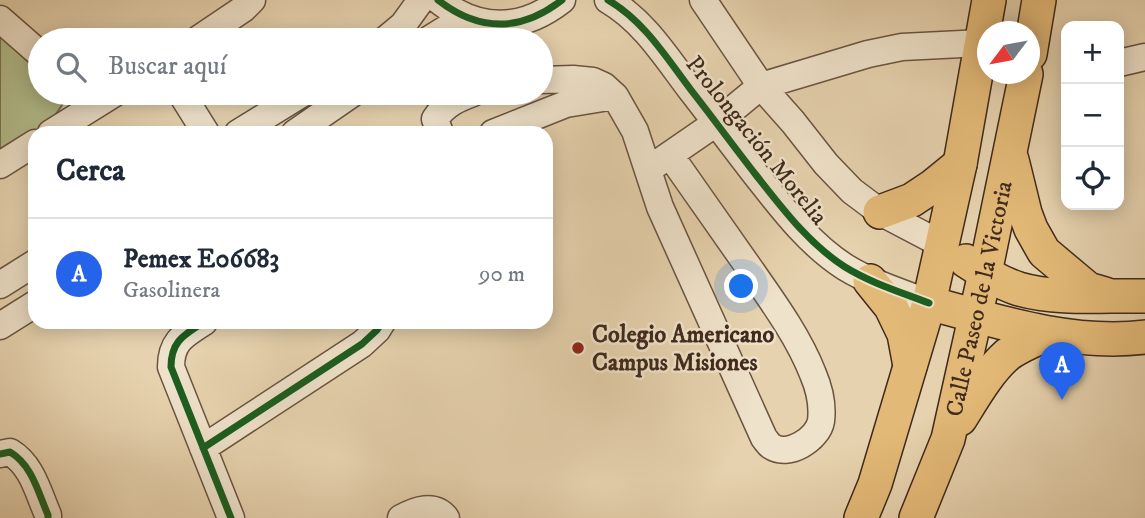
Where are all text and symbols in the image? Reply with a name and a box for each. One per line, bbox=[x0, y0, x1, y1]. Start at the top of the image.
north arrow bbox=[977, 21, 1040, 84]
map controls bbox=[1061, 21, 1124, 210]
button: + bbox=[1061, 21, 1124, 84]
search box bbox=[28, 28, 553, 105]
icon: search bbox=[52, 48, 90, 86]
text: Buscar aquí bbox=[108, 50, 226, 83]
street label: Prolongación Morelia bbox=[679, 50, 834, 232]
button: − bbox=[1061, 84, 1124, 147]
button: locate bbox=[1061, 147, 1124, 210]
text: Cerca bbox=[56, 153, 125, 190]
street label: Calle Paseo de la Victoria bbox=[939, 177, 1020, 419]
text: Pemex E06683 bbox=[123, 243, 279, 276]
text: A bbox=[72, 260, 86, 289]
text: 90 m bbox=[479, 260, 525, 289]
your location bbox=[724, 269, 758, 303]
text: Gasolinera bbox=[123, 276, 220, 305]
place label: Colegio Americano Campus Misiones bbox=[592, 320, 775, 378]
marker: Colegio Americano Campus Misiones bbox=[570, 340, 586, 356]
pin: A bbox=[1039, 342, 1085, 400]

